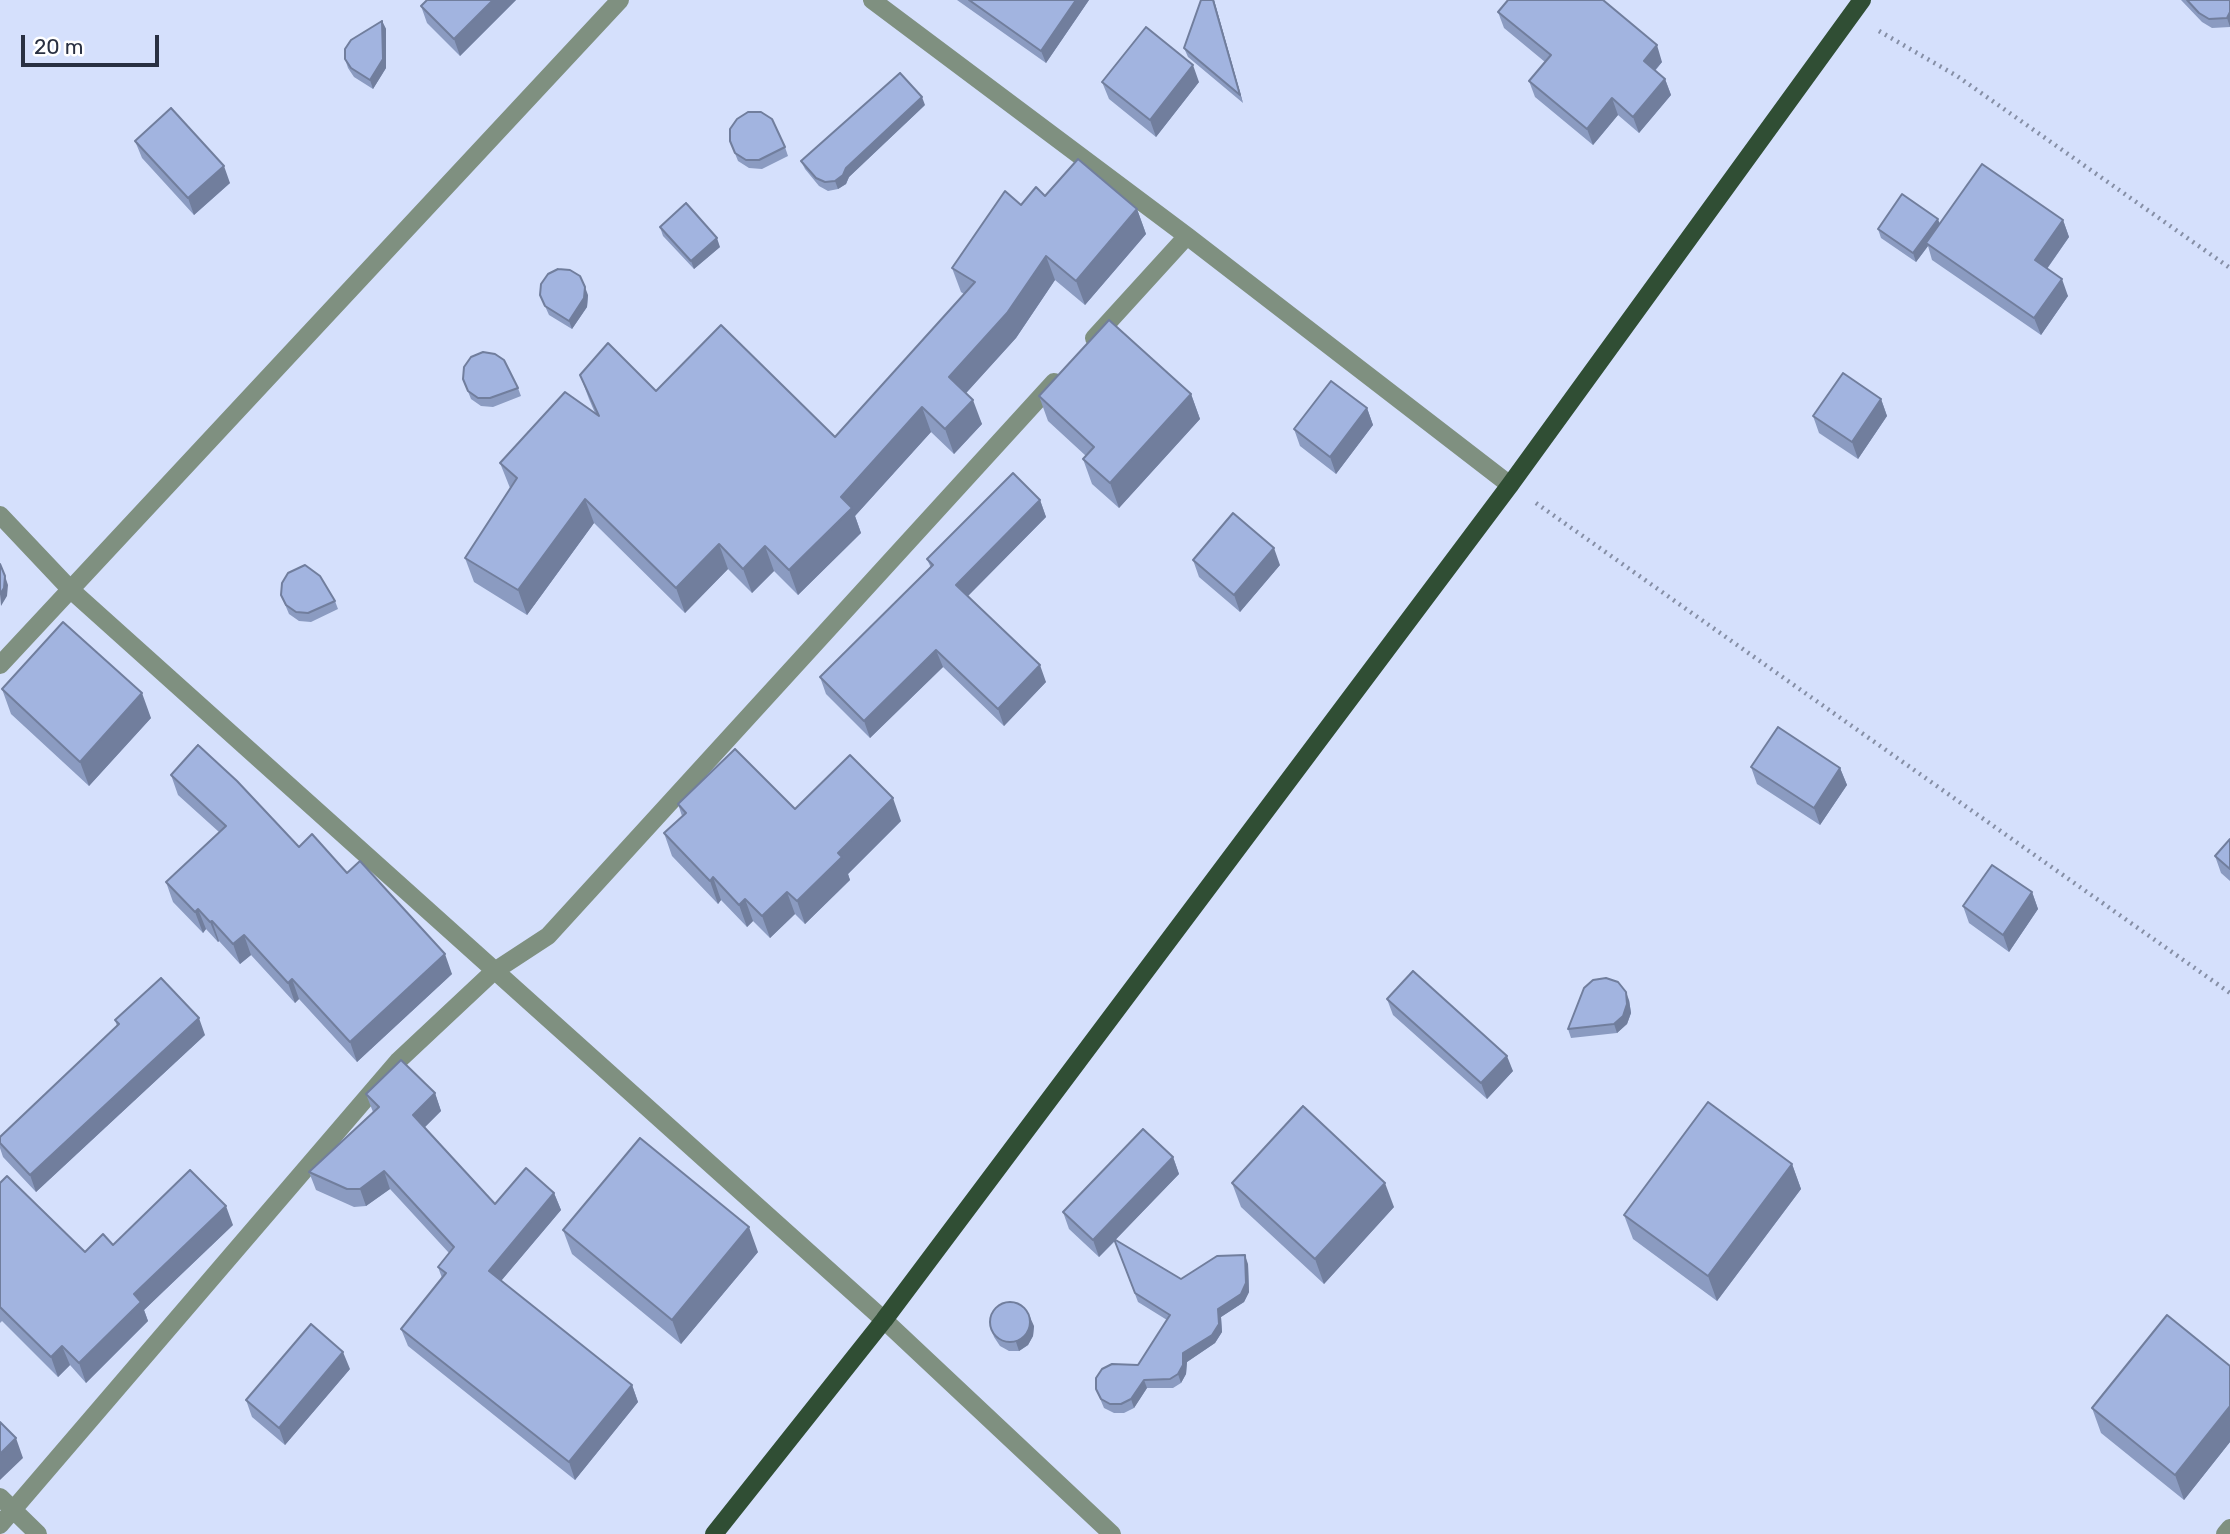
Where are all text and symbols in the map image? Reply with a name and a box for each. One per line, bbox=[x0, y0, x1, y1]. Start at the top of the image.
scale bar bbox=[24, 21, 163, 65]
text: 20 m bbox=[34, 34, 83, 59]

